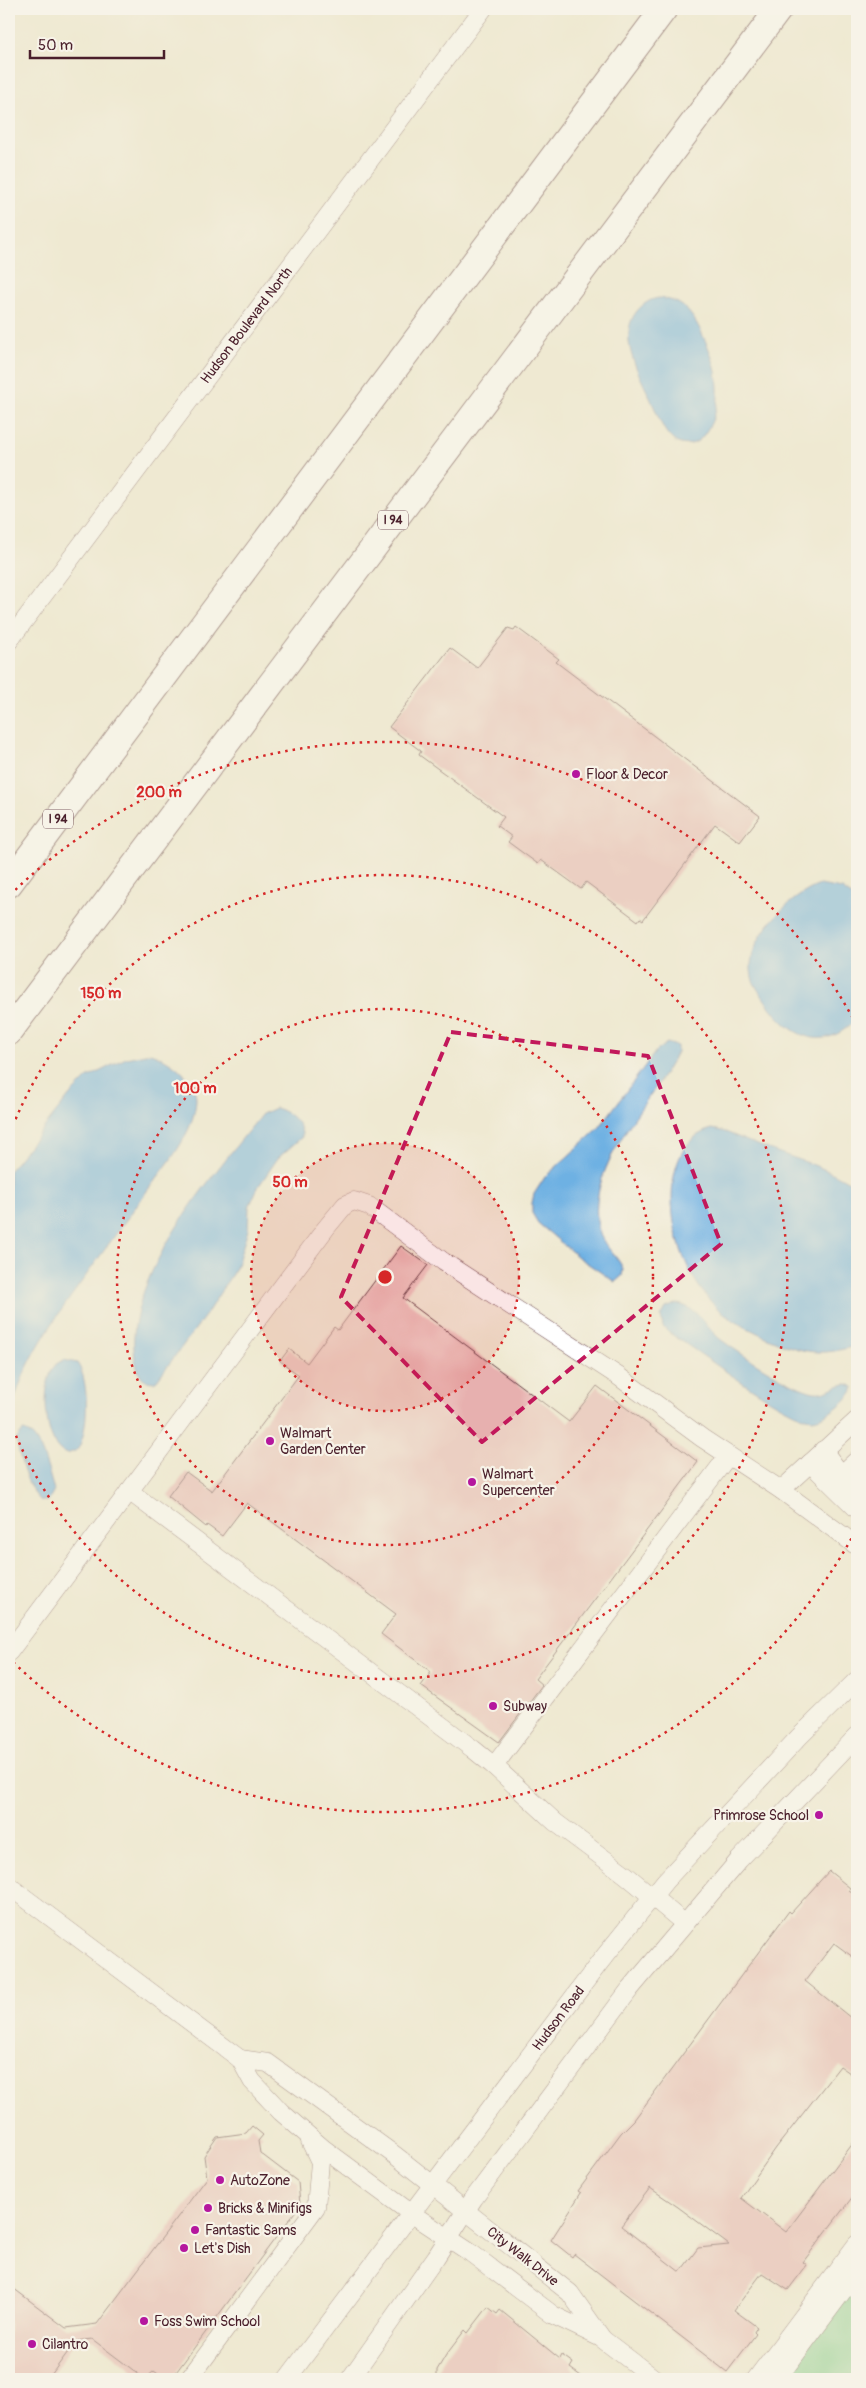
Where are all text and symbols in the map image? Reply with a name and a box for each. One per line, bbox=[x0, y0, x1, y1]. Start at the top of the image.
scale bar bbox=[30, 28, 164, 60]
text: 50 m bbox=[38, 36, 73, 55]
street label: Hudson Boulevard North bbox=[197, 264, 296, 387]
road number: I 94 bbox=[378, 510, 408, 530]
place label: Floor & Decor bbox=[586, 766, 668, 783]
marker: Floor & Decor bbox=[570, 768, 582, 780]
text: 200 m bbox=[136, 783, 182, 802]
road number: I 94 bbox=[43, 810, 73, 829]
text: 150 m bbox=[81, 984, 121, 1003]
text: 100 m bbox=[174, 1079, 216, 1098]
text: 50 m bbox=[273, 1173, 307, 1192]
centre of rings bbox=[376, 1268, 394, 1286]
place label: Walmart Garden Center bbox=[280, 1425, 366, 1458]
marker: Walmart Garden Center bbox=[264, 1435, 276, 1447]
place label: Walmart Supercenter bbox=[482, 1466, 555, 1499]
marker: Walmart Supercenter bbox=[466, 1476, 478, 1488]
place label: Subway bbox=[503, 1698, 547, 1715]
marker: Subway bbox=[487, 1700, 499, 1712]
place label: Primrose School bbox=[713, 1807, 809, 1824]
marker: Primrose School bbox=[813, 1809, 825, 1821]
street label: Hudson Road bbox=[529, 1983, 588, 2054]
place label: AutoZone bbox=[230, 2172, 290, 2189]
marker: AutoZone bbox=[214, 2174, 226, 2186]
place label: Bricks & Minifigs bbox=[218, 2200, 313, 2217]
marker: Bricks & Minifigs bbox=[202, 2202, 214, 2214]
place label: Fantastic Sams bbox=[205, 2222, 297, 2239]
street label: City Walk Drive bbox=[483, 2223, 562, 2290]
marker: Fantastic Sams bbox=[189, 2224, 201, 2236]
place label: Let's Dish bbox=[194, 2240, 251, 2257]
marker: Let's Dish bbox=[178, 2242, 190, 2254]
place label: Foss Swim School bbox=[154, 2313, 260, 2330]
marker: Foss Swim School bbox=[138, 2315, 150, 2327]
place label: Cilantro bbox=[42, 2336, 89, 2353]
marker: Cilantro bbox=[26, 2338, 38, 2350]

